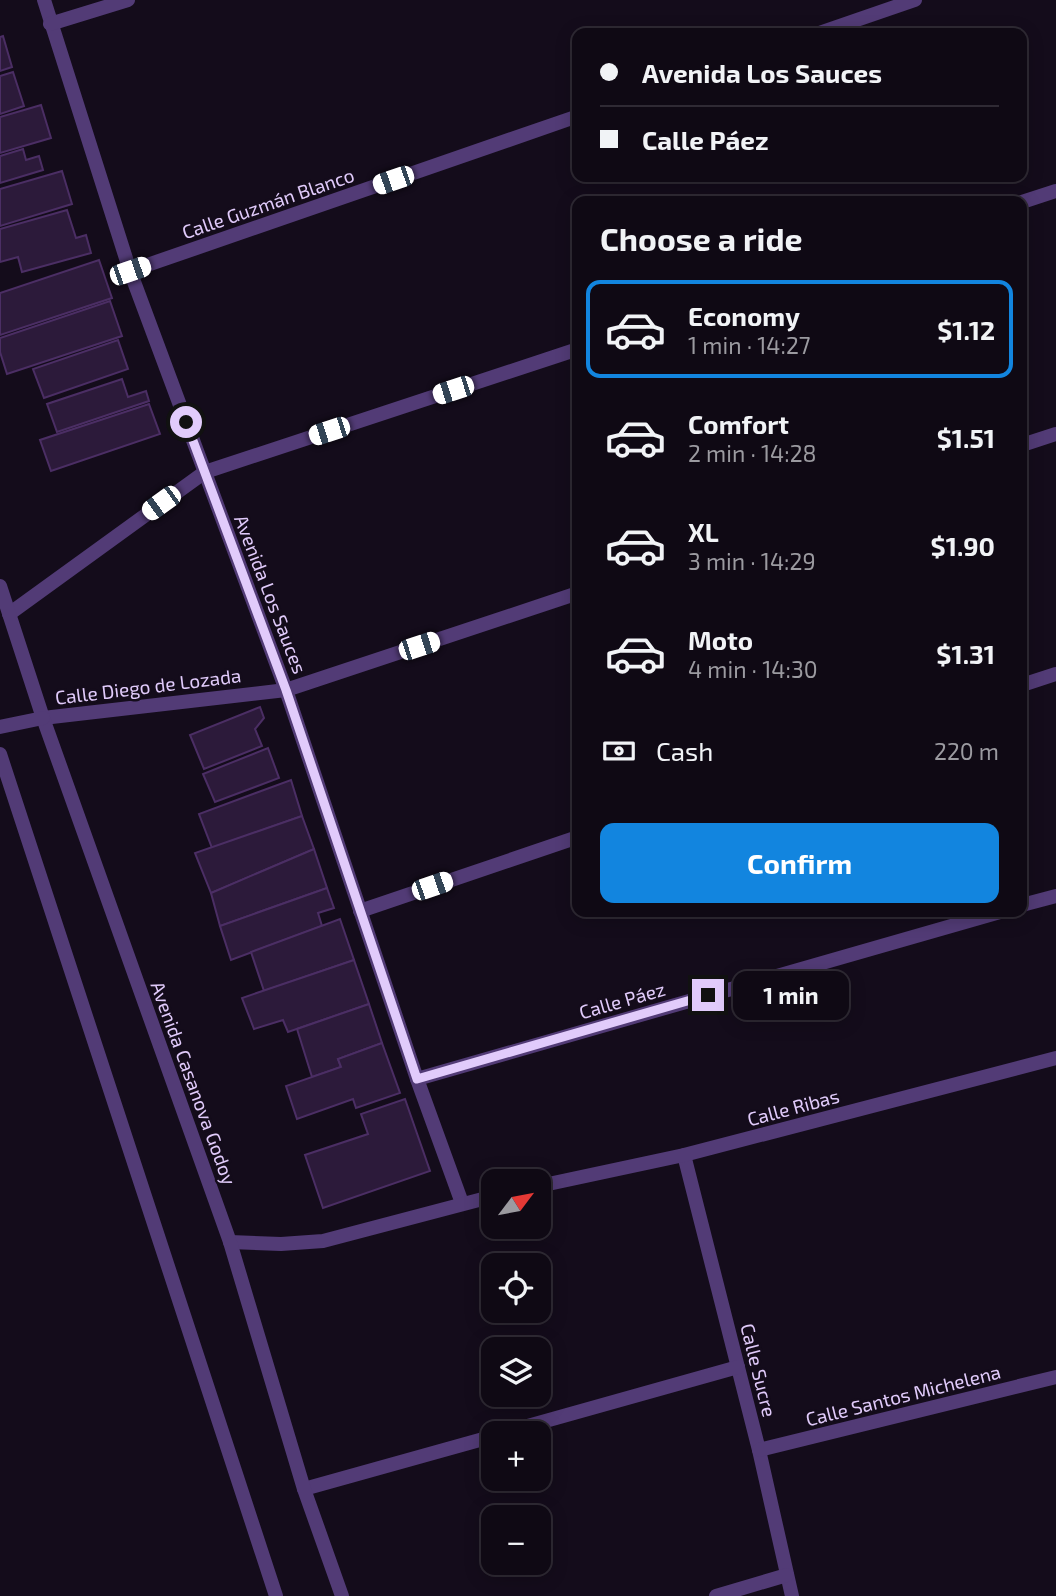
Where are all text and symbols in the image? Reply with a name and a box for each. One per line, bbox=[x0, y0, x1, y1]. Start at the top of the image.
text: Avenida Los Sauces bbox=[642, 57, 882, 88]
text: Calle Páez bbox=[642, 124, 769, 155]
street label: Calle Guzmán Blanco bbox=[179, 163, 357, 243]
car bbox=[370, 163, 417, 197]
text: Choose a ride bbox=[600, 219, 803, 257]
car bbox=[107, 254, 154, 288]
icon: car bbox=[604, 298, 667, 361]
text: Economy bbox=[688, 300, 800, 331]
text: $1.12 bbox=[937, 314, 995, 345]
text: 1 min · 14:27 bbox=[688, 331, 811, 359]
car bbox=[430, 374, 477, 406]
route start bbox=[170, 406, 202, 438]
icon: car bbox=[604, 406, 667, 469]
text: Comfort bbox=[688, 408, 789, 439]
car bbox=[306, 415, 353, 447]
text: $1.51 bbox=[937, 422, 995, 453]
text: 2 min · 14:28 bbox=[688, 439, 817, 467]
car bbox=[138, 482, 185, 524]
street label: Avenida Los Sauces bbox=[230, 511, 312, 677]
icon: car bbox=[604, 514, 667, 577]
text: XL bbox=[688, 516, 719, 547]
text: $1.90 bbox=[931, 530, 995, 561]
text: 3 min · 14:29 bbox=[688, 547, 816, 575]
icon: car bbox=[604, 622, 667, 685]
text: Moto bbox=[688, 624, 753, 655]
car bbox=[396, 630, 443, 662]
text: $1.31 bbox=[936, 638, 995, 669]
text: 4 min · 14:30 bbox=[688, 655, 818, 683]
street label: Calle Diego de Lozada bbox=[54, 663, 242, 709]
icon: cash bbox=[600, 732, 638, 770]
text: Cash bbox=[656, 735, 713, 766]
text: 220 m bbox=[934, 737, 999, 765]
button: Confirm bbox=[600, 823, 999, 903]
car bbox=[409, 869, 456, 903]
callout: 1 min bbox=[732, 970, 848, 1020]
street label: Calle Páez bbox=[576, 977, 668, 1023]
street label: Avenida Casanova Godoy bbox=[146, 978, 242, 1188]
route end bbox=[692, 979, 724, 1011]
text: 1 min bbox=[763, 981, 819, 1009]
street label: Calle Ribas bbox=[744, 1084, 842, 1130]
north arrow bbox=[481, 1169, 551, 1239]
map controls bbox=[481, 1169, 551, 1575]
button: locate bbox=[481, 1253, 551, 1323]
street label: Calle Sucre bbox=[736, 1321, 782, 1419]
button: layers bbox=[481, 1337, 551, 1407]
street label: Calle Santos Michelena bbox=[803, 1360, 1003, 1430]
button: + bbox=[481, 1421, 551, 1491]
button: − bbox=[481, 1505, 551, 1575]

